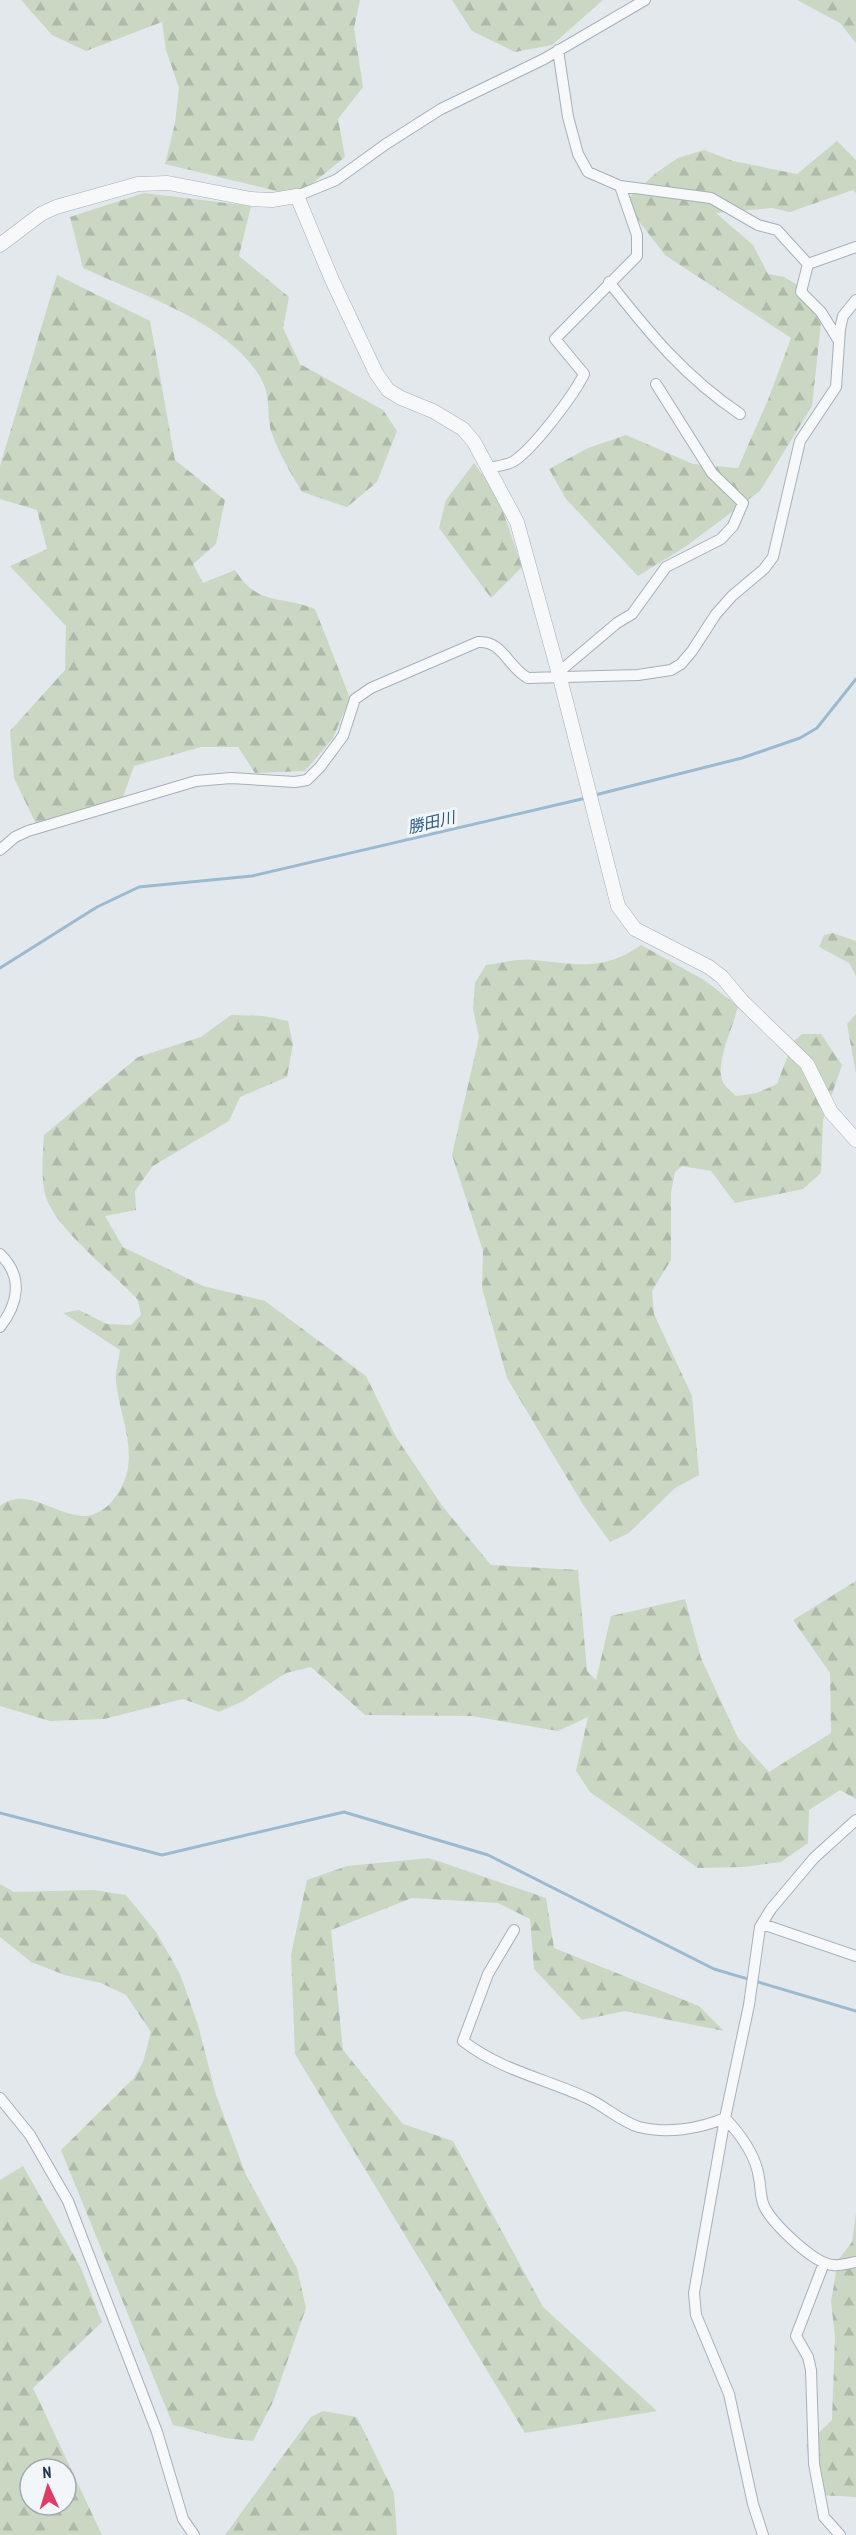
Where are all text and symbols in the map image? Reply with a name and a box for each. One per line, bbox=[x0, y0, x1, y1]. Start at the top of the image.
water label: 勝田川 bbox=[405, 806, 459, 837]
north arrow bbox=[18, 2457, 78, 2517]
text: N bbox=[42, 2462, 52, 2482]

